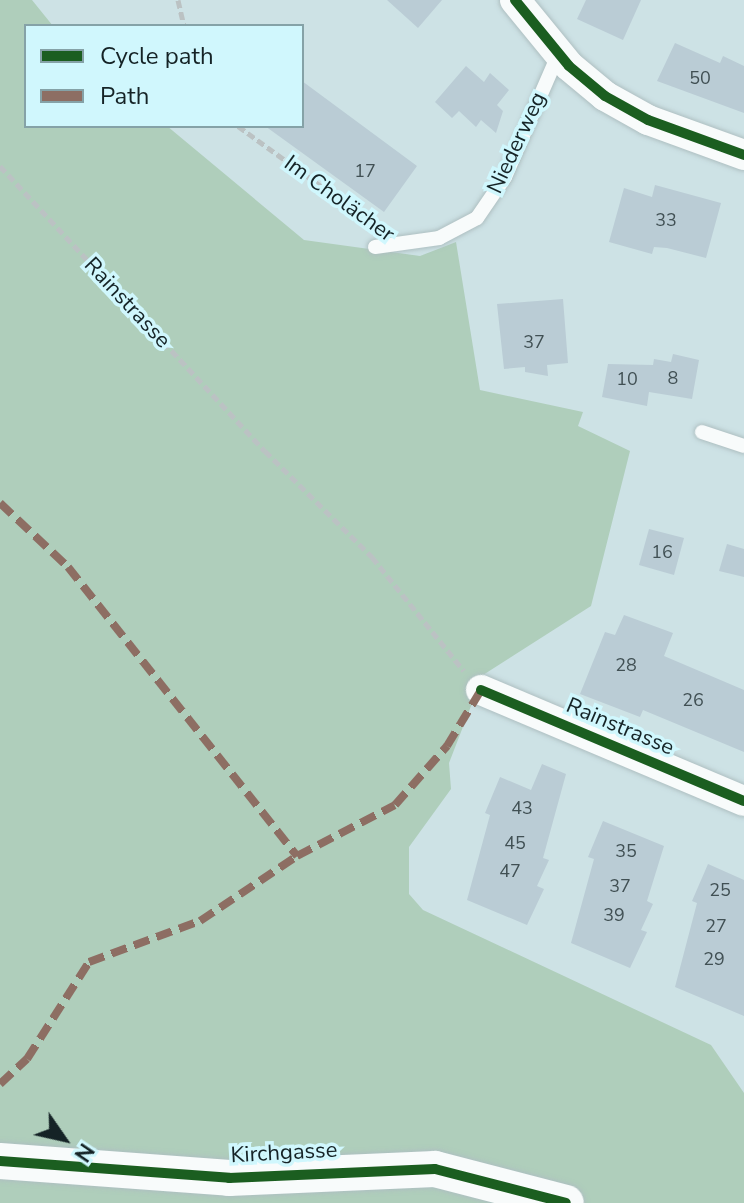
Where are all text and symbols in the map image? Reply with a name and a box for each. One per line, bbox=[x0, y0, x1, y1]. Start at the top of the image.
legend bbox=[24, 24, 304, 128]
text: Cycle path bbox=[100, 40, 214, 72]
house number: 50 bbox=[689, 67, 711, 89]
text: Path bbox=[100, 80, 149, 112]
street label: Niederweg bbox=[482, 88, 552, 198]
street label: Im Cholächer bbox=[279, 150, 399, 248]
house number: 17 bbox=[354, 160, 376, 182]
house number: 33 bbox=[655, 209, 677, 231]
street label: Rainstrasse bbox=[78, 252, 176, 354]
house number: 37 bbox=[523, 331, 545, 353]
house number: 8 bbox=[668, 367, 678, 389]
house number: 10 bbox=[616, 368, 638, 390]
house number: 16 bbox=[651, 541, 673, 563]
house number: 28 bbox=[615, 654, 637, 676]
house number: 26 bbox=[682, 689, 704, 711]
street label: Rainstrasse bbox=[562, 692, 678, 762]
house number: 43 bbox=[511, 797, 533, 819]
house number: 45 bbox=[504, 832, 526, 854]
house number: 35 bbox=[615, 840, 637, 862]
house number: 47 bbox=[499, 860, 521, 882]
house number: 37 bbox=[609, 875, 631, 897]
house number: 25 bbox=[709, 879, 731, 901]
house number: 39 bbox=[603, 904, 625, 926]
house number: 27 bbox=[705, 915, 727, 937]
house number: 29 bbox=[703, 948, 725, 970]
north arrow bbox=[24, 1099, 104, 1179]
text: N bbox=[67, 1137, 101, 1168]
street label: Kirchgasse bbox=[230, 1137, 338, 1169]

